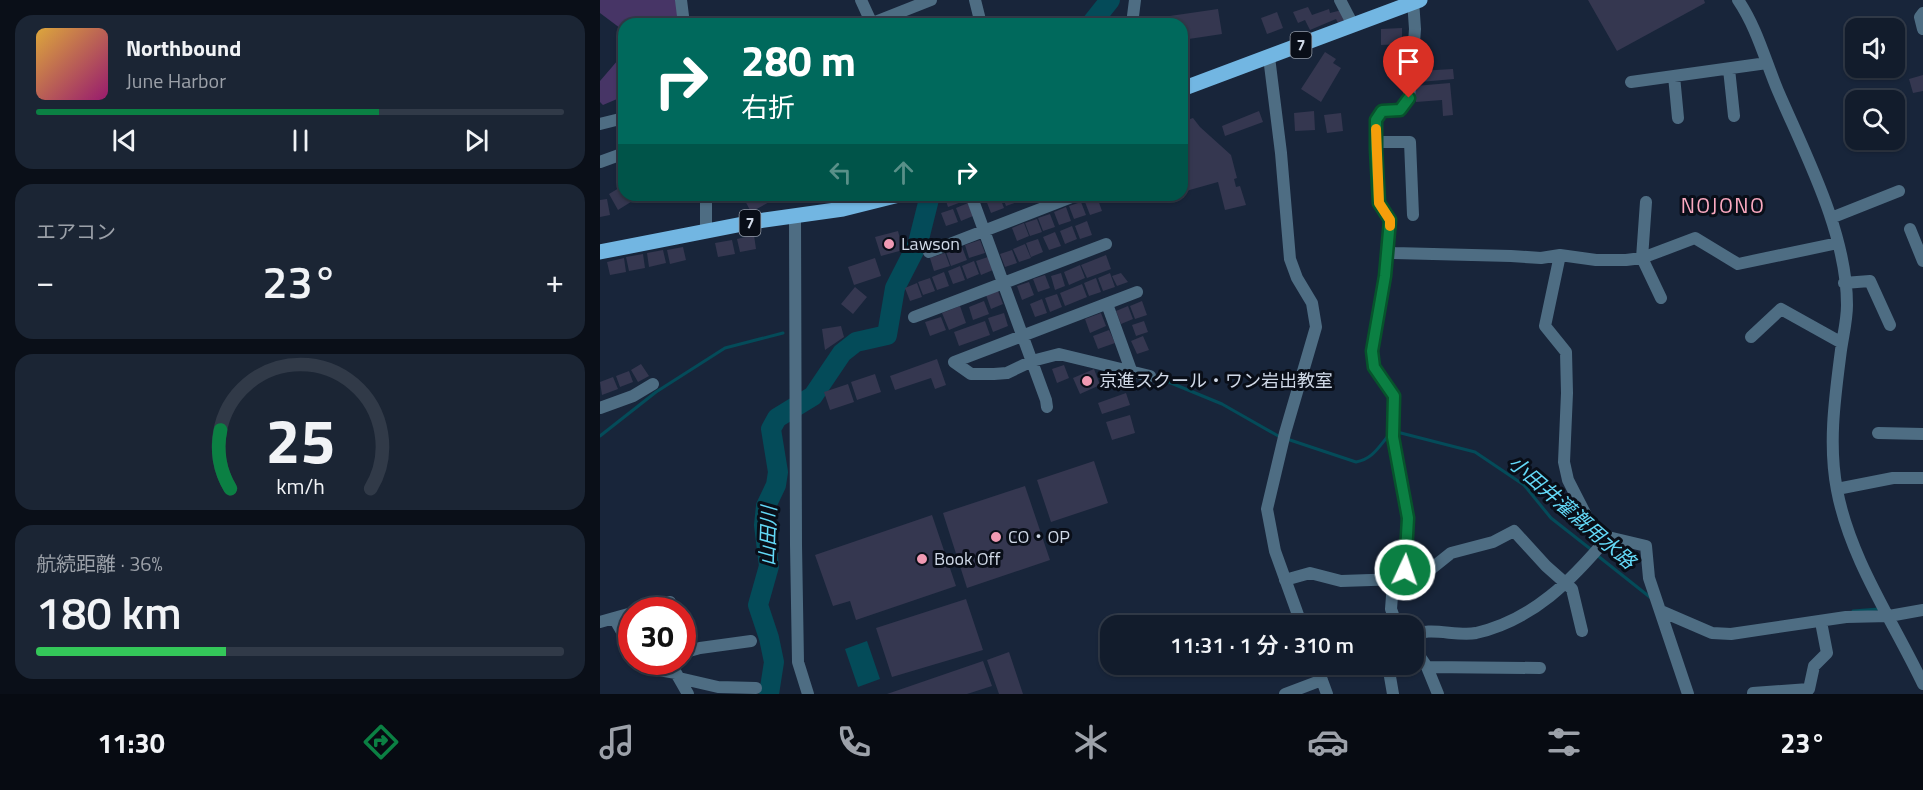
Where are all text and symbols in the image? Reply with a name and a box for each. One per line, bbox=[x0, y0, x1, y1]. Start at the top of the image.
map controls bbox=[1845, 18, 1905, 150]
button: sound bbox=[1845, 18, 1905, 78]
text: 280 m bbox=[741, 28, 856, 92]
text: Northbound bbox=[126, 31, 241, 65]
road number: 7 bbox=[1290, 32, 1312, 58]
pin bbox=[1383, 36, 1434, 98]
icon: right bbox=[642, 42, 720, 120]
icon: arrive bbox=[1392, 45, 1425, 78]
text: June Harbor bbox=[126, 65, 226, 96]
text: 右折 bbox=[741, 86, 795, 127]
button: search bbox=[1845, 90, 1905, 150]
icon: previous bbox=[108, 124, 141, 157]
icon: pause bbox=[284, 124, 317, 157]
icon: next bbox=[460, 124, 493, 157]
icon: left bbox=[824, 156, 857, 189]
icon: ahead bbox=[887, 156, 920, 189]
icon: right bbox=[950, 156, 983, 189]
district label: NOJONO bbox=[1681, 189, 1765, 221]
road number: 7 bbox=[740, 210, 760, 236]
text: エアコン bbox=[36, 216, 116, 247]
place label: Lawson bbox=[901, 230, 960, 257]
marker: Lawson bbox=[882, 237, 896, 251]
text: 23° bbox=[262, 247, 338, 315]
text: − bbox=[36, 256, 54, 306]
text: + bbox=[546, 256, 564, 306]
place label: 京進スクール・ワン岩出教室 bbox=[1099, 367, 1333, 394]
marker: 京進スクール・ワン岩出教室 bbox=[1080, 374, 1094, 388]
text: 25 bbox=[265, 392, 335, 487]
water label: 小田井灌漑用水路 bbox=[1502, 447, 1644, 577]
text: km/h bbox=[276, 470, 324, 502]
water label: 山田川 bbox=[751, 503, 784, 567]
place label: CO・OP bbox=[1008, 523, 1070, 550]
marker: CO・OP bbox=[989, 530, 1003, 544]
position arrow bbox=[1373, 538, 1437, 602]
place label: Book Off bbox=[934, 545, 1001, 572]
text: 航続距離 · 36% bbox=[36, 548, 163, 579]
marker: Book Off bbox=[915, 552, 929, 566]
text: 180 km bbox=[36, 578, 182, 646]
speed limit sign: 30 bbox=[618, 597, 696, 675]
text: 11:31 · 1 分 · 310 m bbox=[1170, 628, 1354, 662]
icon: directions bbox=[360, 721, 402, 763]
icon: music bbox=[596, 721, 638, 763]
icon: phone bbox=[833, 721, 875, 763]
icon: climate bbox=[1070, 721, 1112, 763]
icon: car bbox=[1307, 721, 1349, 763]
icon: filters bbox=[1543, 721, 1585, 763]
text: 11:30 bbox=[97, 722, 165, 763]
text: 23° bbox=[1780, 722, 1826, 763]

